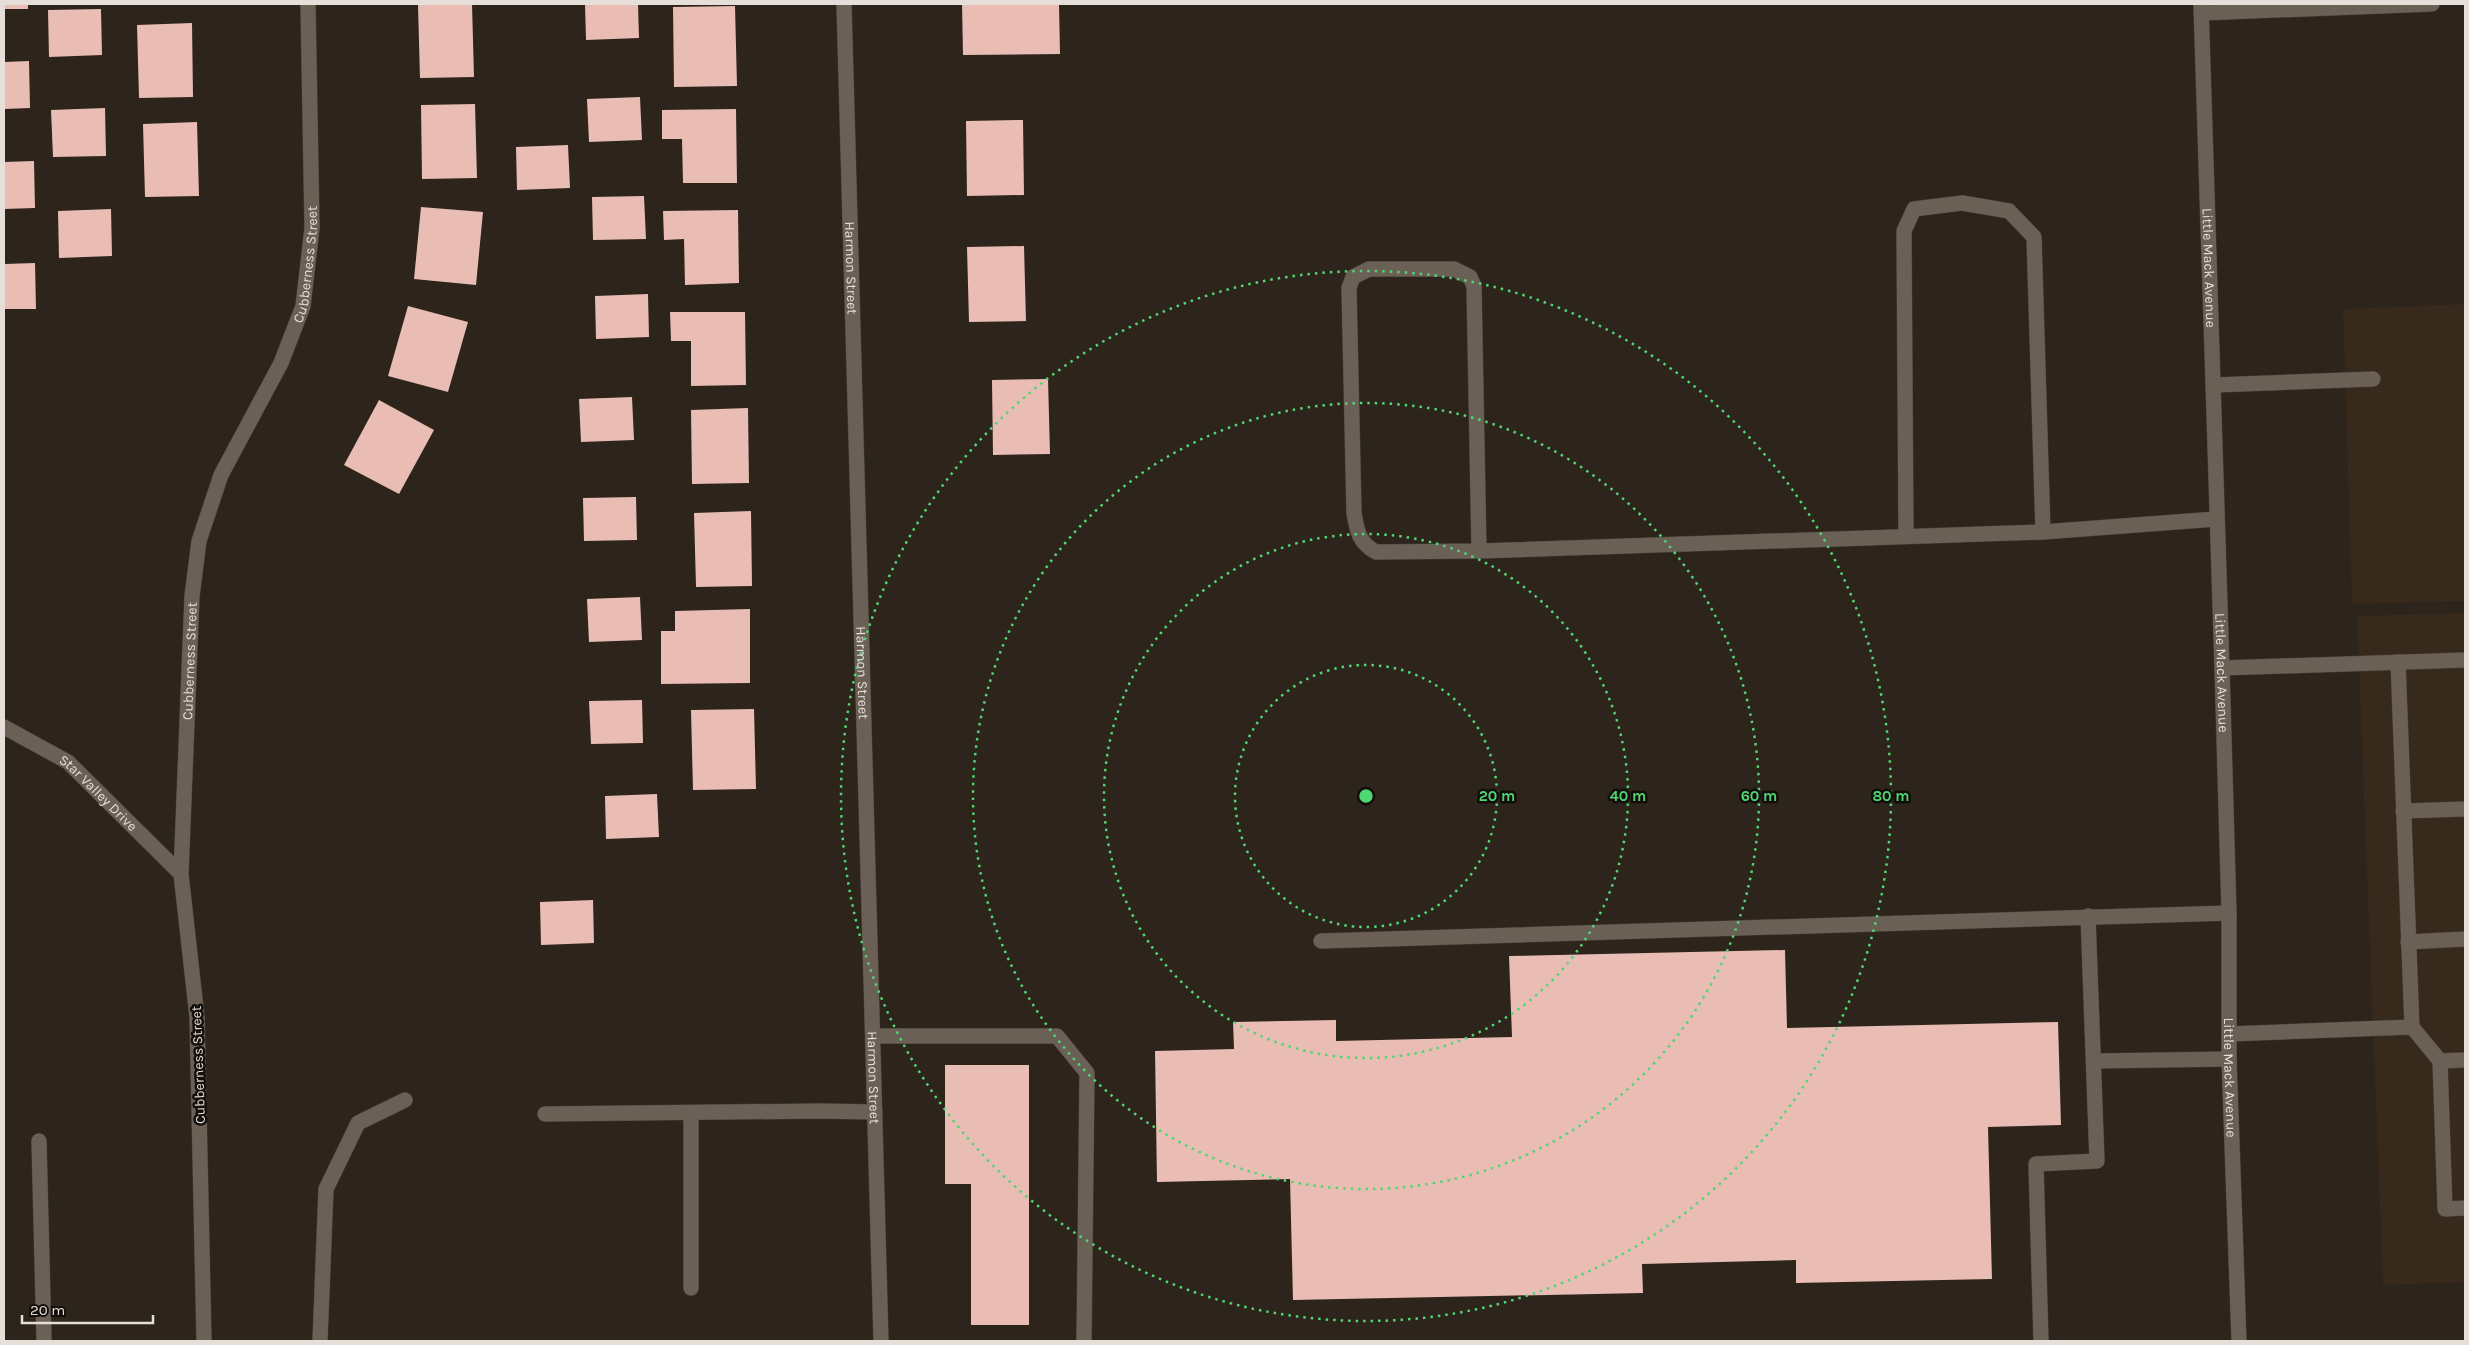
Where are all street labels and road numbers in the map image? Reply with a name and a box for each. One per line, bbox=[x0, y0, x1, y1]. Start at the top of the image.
street label: Cubberness Street bbox=[289, 206, 321, 325]
street label: Little Mack Avenue bbox=[2198, 208, 2219, 328]
street label: Harmon Street bbox=[841, 221, 861, 315]
street label: Cubberness Street bbox=[179, 602, 201, 720]
street label: Little Mack Avenue bbox=[2211, 612, 2232, 733]
street label: Harmon Street bbox=[852, 626, 872, 720]
street label: Star Valley Drive bbox=[56, 751, 141, 835]
street label: Cubberness Street bbox=[188, 1006, 209, 1124]
street label: Little Mack Avenue bbox=[2220, 1018, 2240, 1138]
street label: Harmon Street bbox=[863, 1031, 883, 1124]

